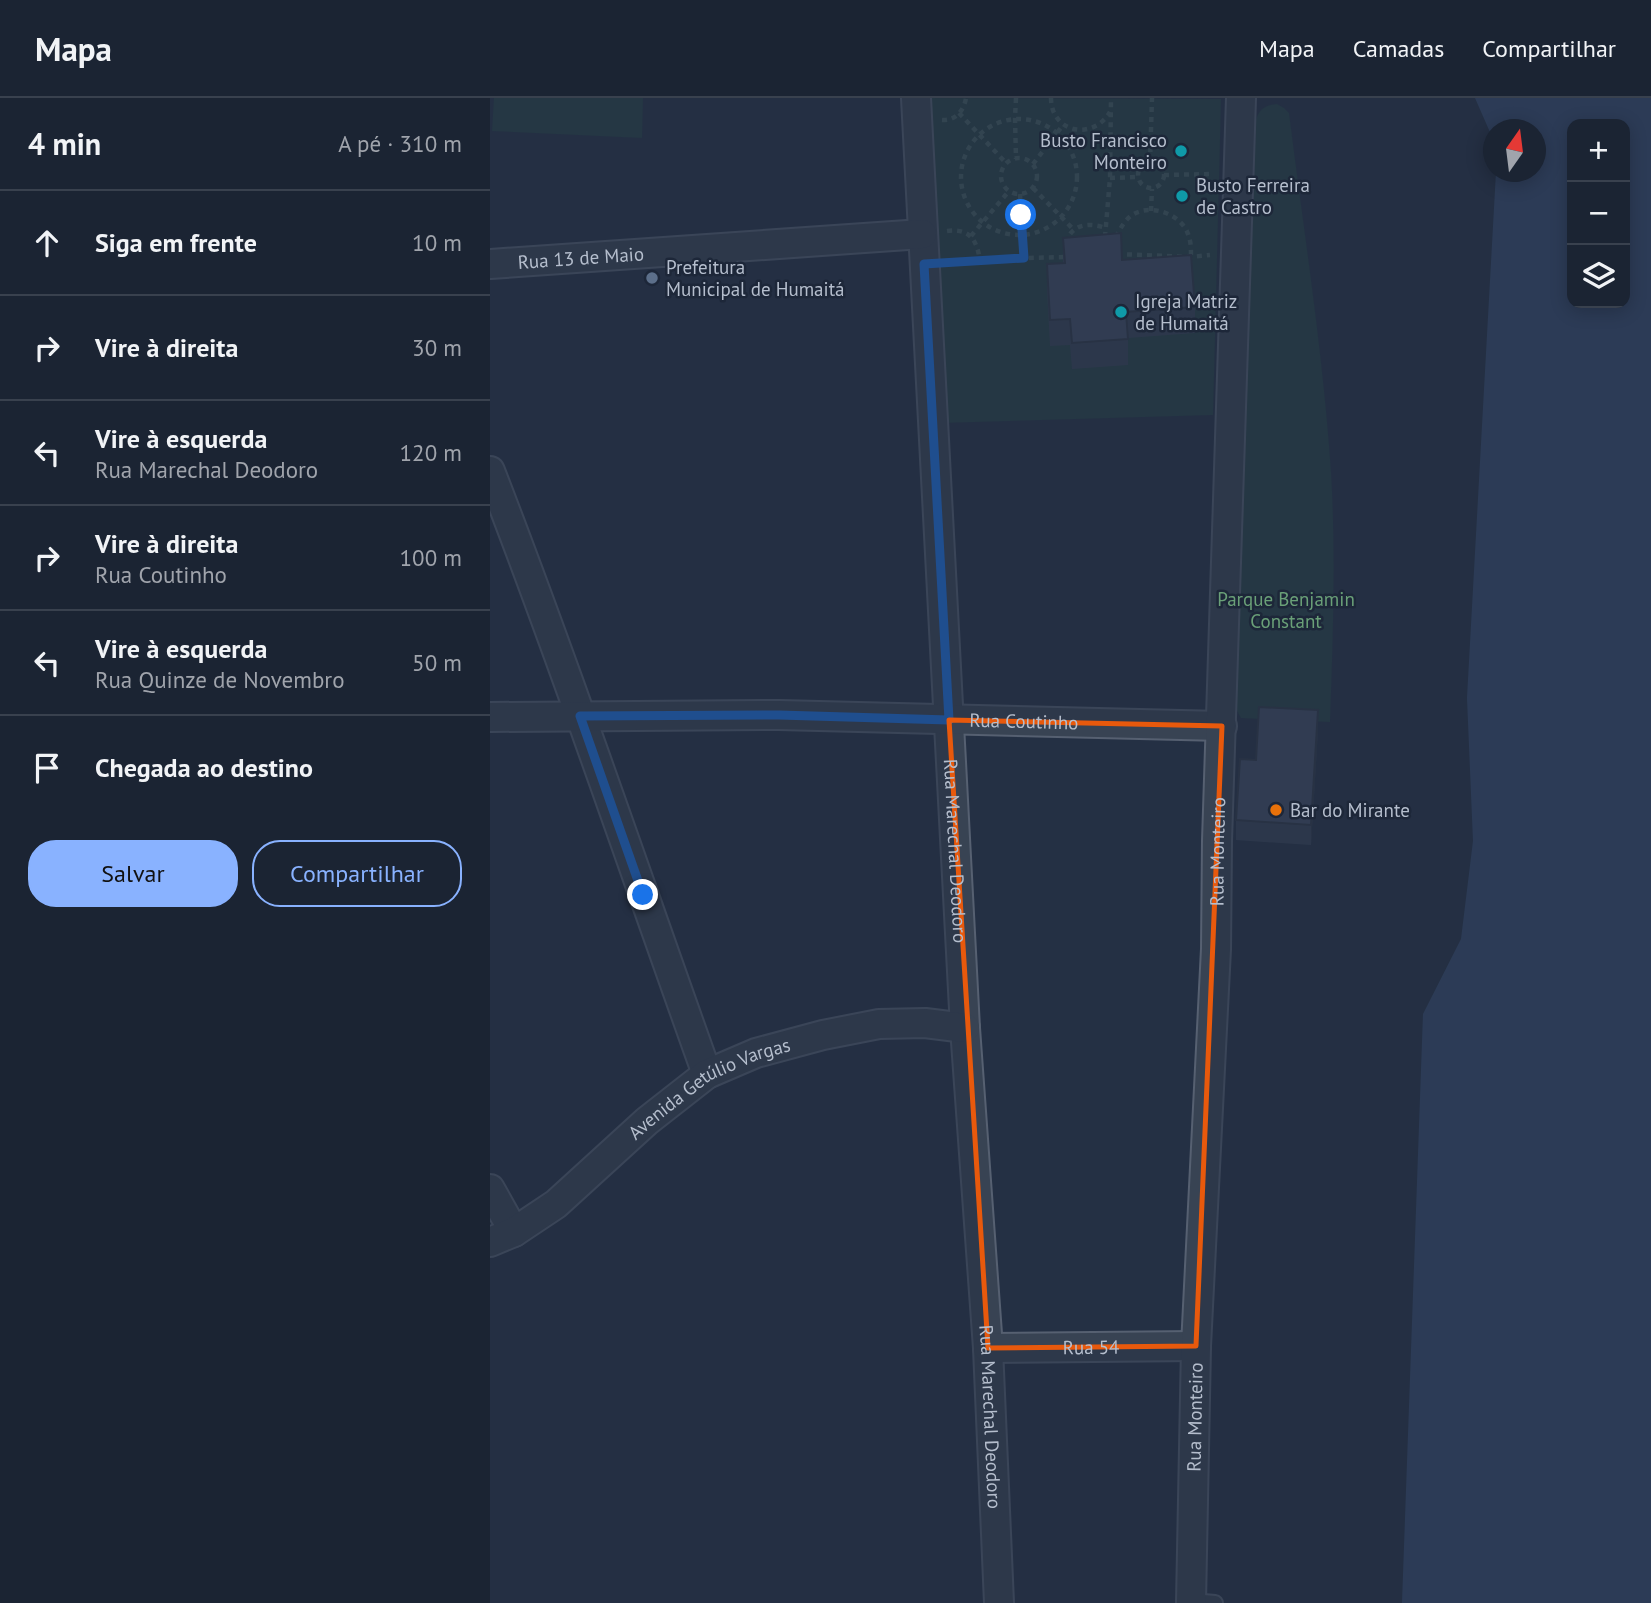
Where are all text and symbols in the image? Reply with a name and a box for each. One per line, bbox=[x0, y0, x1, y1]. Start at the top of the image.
text: Mapa bbox=[35, 27, 112, 70]
text: Mapa bbox=[1259, 33, 1315, 64]
text: Camadas bbox=[1353, 33, 1444, 64]
text: Compartilhar bbox=[1482, 33, 1616, 64]
north arrow bbox=[1483, 119, 1546, 182]
map controls bbox=[1567, 119, 1630, 308]
button: + bbox=[1567, 119, 1630, 182]
text: 4 min bbox=[28, 124, 101, 163]
place label: Busto Francisco Monteiro bbox=[1040, 128, 1167, 174]
text: A pé · 310 m bbox=[338, 129, 462, 158]
marker: Busto Francisco Monteiro bbox=[1173, 143, 1189, 159]
place label: Busto Ferreira de Castro bbox=[1196, 173, 1310, 219]
button: − bbox=[1567, 182, 1630, 245]
marker: Busto Ferreira de Castro bbox=[1174, 188, 1190, 204]
route start bbox=[1005, 199, 1036, 230]
icon: ahead bbox=[28, 224, 66, 262]
text: Siga em frente bbox=[95, 226, 257, 259]
text: 10 m bbox=[412, 228, 462, 257]
street label: Rua 13 de Maio bbox=[517, 241, 645, 274]
button: layers bbox=[1567, 245, 1630, 308]
place label: Prefeitura Municipal de Humaitá bbox=[666, 255, 845, 301]
marker: Prefeitura Municipal de Humaitá bbox=[644, 270, 660, 286]
place label: Igreja Matriz de Humaitá bbox=[1135, 289, 1237, 335]
marker: Igreja Matriz de Humaitá bbox=[1113, 304, 1129, 320]
icon: right bbox=[28, 329, 66, 367]
text: Vire à direita bbox=[95, 331, 238, 364]
text: 30 m bbox=[412, 333, 462, 362]
text: Vire à esquerda bbox=[95, 422, 267, 455]
icon: left bbox=[28, 434, 66, 472]
text: 120 m bbox=[400, 438, 462, 467]
text: Rua Marechal Deodoro bbox=[95, 455, 318, 484]
text: Vire à direita bbox=[95, 527, 238, 560]
icon: right bbox=[28, 539, 66, 577]
text: 100 m bbox=[400, 543, 462, 572]
text: Rua Coutinho bbox=[95, 560, 227, 589]
park label: Parque Benjamin Constant bbox=[1217, 587, 1355, 633]
text: Vire à esquerda bbox=[95, 632, 267, 665]
icon: left bbox=[28, 644, 66, 682]
text: 50 m bbox=[412, 648, 462, 677]
text: Rua Quinze de Novembro bbox=[95, 665, 345, 694]
street label: Rua Coutinho bbox=[969, 708, 1079, 734]
icon: arrive bbox=[28, 749, 66, 787]
text: Chegada ao destino bbox=[95, 751, 313, 784]
street label: Rua Marechal Deodoro bbox=[939, 758, 973, 944]
street label: Rua Monteiro bbox=[1204, 797, 1230, 906]
place label: Bar do Mirante bbox=[1290, 798, 1410, 822]
marker: Bar do Mirante bbox=[1268, 802, 1284, 818]
button: Salvar bbox=[28, 840, 238, 907]
button: Compartilhar bbox=[252, 840, 462, 907]
route end bbox=[627, 879, 658, 910]
street label: Avenida Getúlio Vargas bbox=[623, 1032, 793, 1144]
street label: Rua Marechal Deodoro bbox=[974, 1324, 1007, 1510]
street label: Rua 54 bbox=[1063, 1335, 1119, 1359]
street label: Rua Monteiro bbox=[1182, 1362, 1208, 1472]

